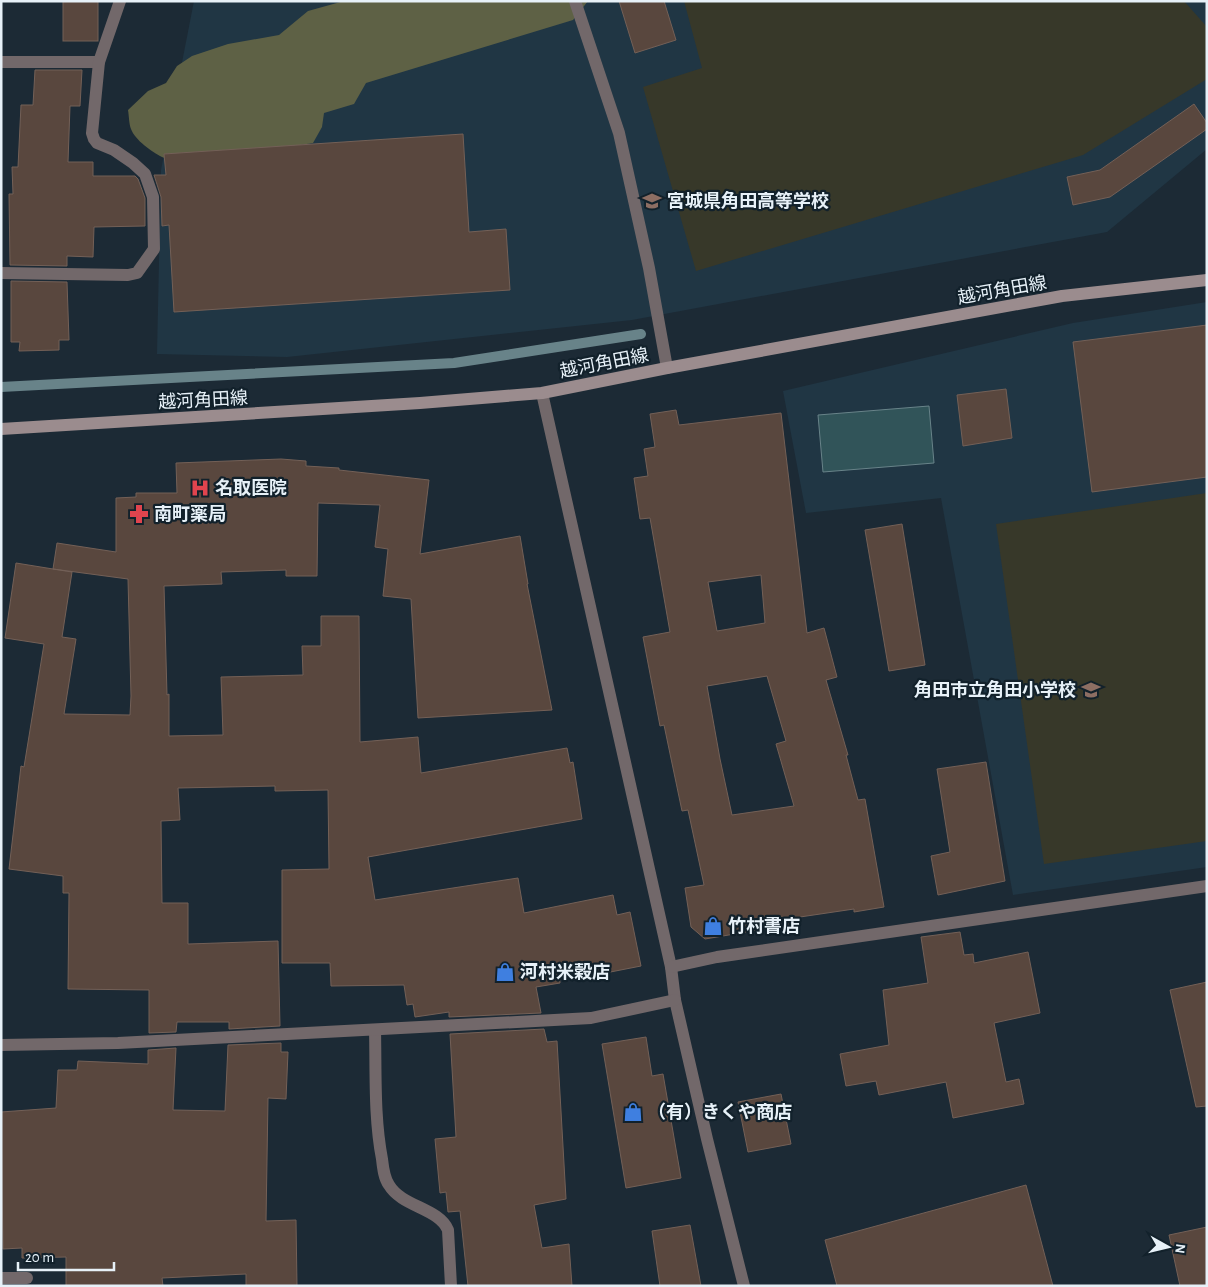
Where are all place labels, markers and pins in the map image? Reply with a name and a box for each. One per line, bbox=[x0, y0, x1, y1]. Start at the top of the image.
school or university icon: 宮城県角田高等学校 bbox=[641, 190, 663, 212]
place label: 宮城県角田高等学校 bbox=[667, 190, 829, 211]
hospital icon: 名取医院 bbox=[189, 477, 211, 499]
place label: 名取医院 bbox=[215, 478, 287, 498]
pharmacy icon: 南町薬局 bbox=[128, 503, 150, 525]
place label: 南町薬局 bbox=[154, 505, 226, 524]
place label: 角田市立角田小学校 bbox=[914, 679, 1076, 700]
school or university icon: 角田市立角田小学校 bbox=[1080, 679, 1102, 701]
shop icon: 竹村書店 bbox=[702, 915, 724, 937]
place label: 竹村書店 bbox=[728, 916, 800, 936]
shop icon: 河村米穀店 bbox=[494, 961, 516, 983]
place label: 河村米穀店 bbox=[520, 962, 610, 982]
shop icon: （有）きくや商店 bbox=[622, 1101, 644, 1123]
place label: （有）きくや商店 bbox=[648, 1102, 792, 1122]

